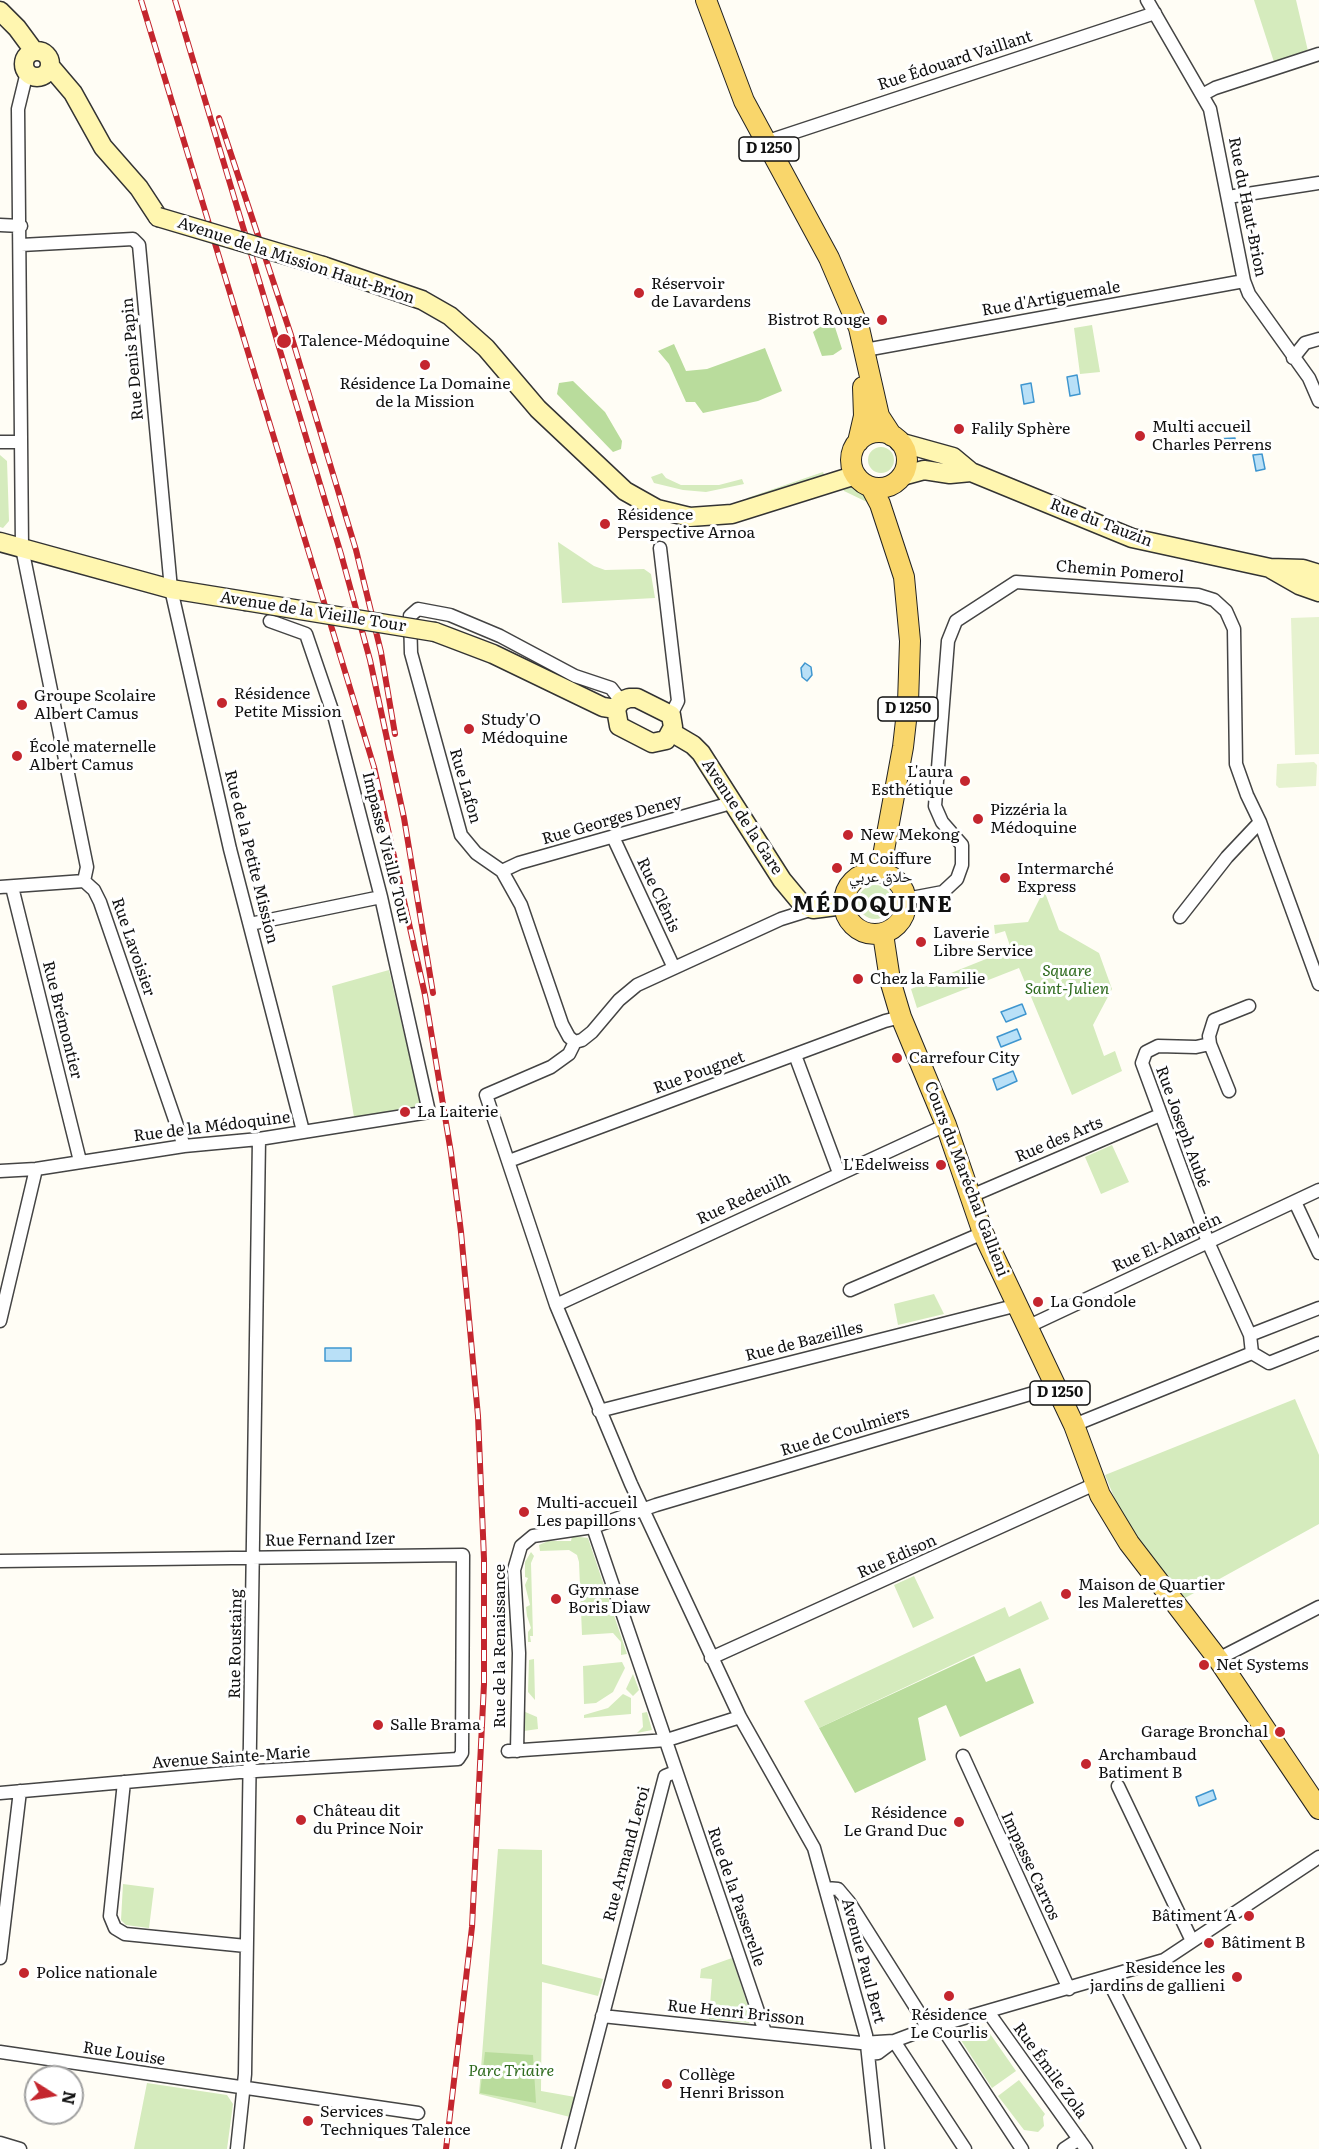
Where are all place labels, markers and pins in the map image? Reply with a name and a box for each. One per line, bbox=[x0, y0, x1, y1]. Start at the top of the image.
place label: Réservoir de Lavardens bbox=[651, 274, 751, 312]
marker: Réservoir de Lavardens bbox=[632, 286, 646, 300]
place label: Bistrot Rouge bbox=[767, 310, 870, 330]
marker: Bistrot Rouge bbox=[875, 313, 889, 327]
place label: Talence-Médoquine bbox=[298, 331, 450, 351]
marker: Talence-Médoquine bbox=[275, 332, 293, 350]
marker: Résidence La Domaine de la Mission bbox=[418, 358, 432, 372]
place label: Résidence La Domaine de la Mission bbox=[339, 374, 511, 412]
place label: Multi accueil Charles Perrens bbox=[1152, 417, 1272, 455]
place label: Falily Sphère bbox=[971, 419, 1070, 439]
marker: Falily Sphère bbox=[952, 422, 966, 436]
marker: Multi accueil Charles Perrens bbox=[1133, 429, 1147, 443]
place label: Résidence Perspective Arnoa bbox=[617, 505, 755, 543]
marker: Résidence Perspective Arnoa bbox=[598, 517, 612, 531]
place label: Résidence Petite Mission bbox=[234, 684, 342, 722]
place label: Groupe Scolaire Albert Camus bbox=[34, 686, 156, 724]
marker: Résidence Petite Mission bbox=[215, 696, 229, 710]
marker: Groupe Scolaire Albert Camus bbox=[15, 698, 29, 712]
place label: Study'O Médoquine bbox=[481, 710, 568, 748]
marker: Study'O Médoquine bbox=[462, 722, 476, 736]
place label: École maternelle Albert Camus bbox=[29, 737, 156, 775]
marker: École maternelle Albert Camus bbox=[10, 749, 24, 763]
place label: L'aura Esthétique bbox=[871, 762, 953, 800]
marker: L'aura Esthétique bbox=[958, 774, 972, 788]
place label: Pizzéria la Médoquine bbox=[990, 800, 1077, 838]
marker: Pizzéria la Médoquine bbox=[971, 812, 985, 826]
place label: New Mekong bbox=[860, 825, 960, 845]
marker: New Mekong bbox=[841, 828, 855, 842]
place label: M Coiffure حلاق عربي bbox=[849, 849, 931, 887]
place label: Intermarché Express bbox=[1017, 859, 1114, 897]
marker: M Coiffure حلاق عربي bbox=[830, 861, 844, 875]
marker: Intermarché Express bbox=[998, 871, 1012, 885]
place label: Laverie Libre Service bbox=[933, 923, 1033, 961]
marker: Laverie Libre Service bbox=[914, 935, 928, 949]
place label: Chez la Familie bbox=[870, 969, 985, 989]
marker: Chez la Familie bbox=[851, 972, 865, 986]
place label: Carrefour City bbox=[909, 1048, 1020, 1068]
marker: Carrefour City bbox=[890, 1051, 904, 1065]
place label: La Laiterie bbox=[417, 1102, 498, 1122]
marker: La Laiterie bbox=[398, 1105, 412, 1119]
place label: L'Edelweiss bbox=[843, 1155, 929, 1175]
marker: L'Edelweiss bbox=[934, 1158, 948, 1172]
place label: La Gondole bbox=[1050, 1292, 1136, 1312]
marker: La Gondole bbox=[1031, 1295, 1045, 1309]
place label: Multi-accueil Les papillons bbox=[536, 1493, 638, 1531]
marker: Multi-accueil Les papillons bbox=[517, 1505, 531, 1519]
place label: Maison de Quartier les Malerettes bbox=[1078, 1575, 1225, 1613]
place label: Gymnase Boris Diaw bbox=[568, 1580, 650, 1618]
marker: Maison de Quartier les Malerettes bbox=[1059, 1587, 1073, 1601]
marker: Gymnase Boris Diaw bbox=[549, 1592, 563, 1606]
place label: Net Systems bbox=[1216, 1655, 1309, 1675]
marker: Net Systems bbox=[1197, 1658, 1211, 1672]
place label: Salle Brama bbox=[390, 1715, 481, 1735]
marker: Salle Brama bbox=[371, 1718, 385, 1732]
place label: Garage Bronchal bbox=[1141, 1722, 1268, 1742]
marker: Garage Bronchal bbox=[1273, 1725, 1287, 1739]
place label: Archambaud Batiment B bbox=[1098, 1745, 1197, 1783]
marker: Archambaud Batiment B bbox=[1079, 1757, 1093, 1771]
place label: Château dit du Prince Noir bbox=[313, 1801, 423, 1839]
place label: Résidence Le Grand Duc bbox=[843, 1803, 947, 1841]
marker: Château dit du Prince Noir bbox=[294, 1813, 308, 1827]
marker: Résidence Le Grand Duc bbox=[952, 1815, 966, 1829]
place label: Bâtiment A bbox=[1151, 1906, 1237, 1926]
marker: Bâtiment A bbox=[1242, 1909, 1256, 1923]
place label: Bâtiment B bbox=[1221, 1933, 1305, 1953]
marker: Bâtiment B bbox=[1202, 1936, 1216, 1950]
place label: Residence les jardins de gallieni bbox=[1090, 1958, 1225, 1996]
place label: Police nationale bbox=[36, 1963, 157, 1983]
marker: Police nationale bbox=[17, 1966, 31, 1980]
marker: Residence les jardins de gallieni bbox=[1230, 1970, 1244, 1984]
marker: Résidence Le Courlis bbox=[942, 1989, 956, 2003]
place label: Résidence Le Courlis bbox=[910, 2005, 988, 2043]
place label: Collège Henri Brisson bbox=[679, 2065, 785, 2103]
marker: Collège Henri Brisson bbox=[660, 2077, 674, 2091]
place label: Services Techniques Talence bbox=[320, 2102, 471, 2140]
marker: Services Techniques Talence bbox=[301, 2114, 315, 2128]

